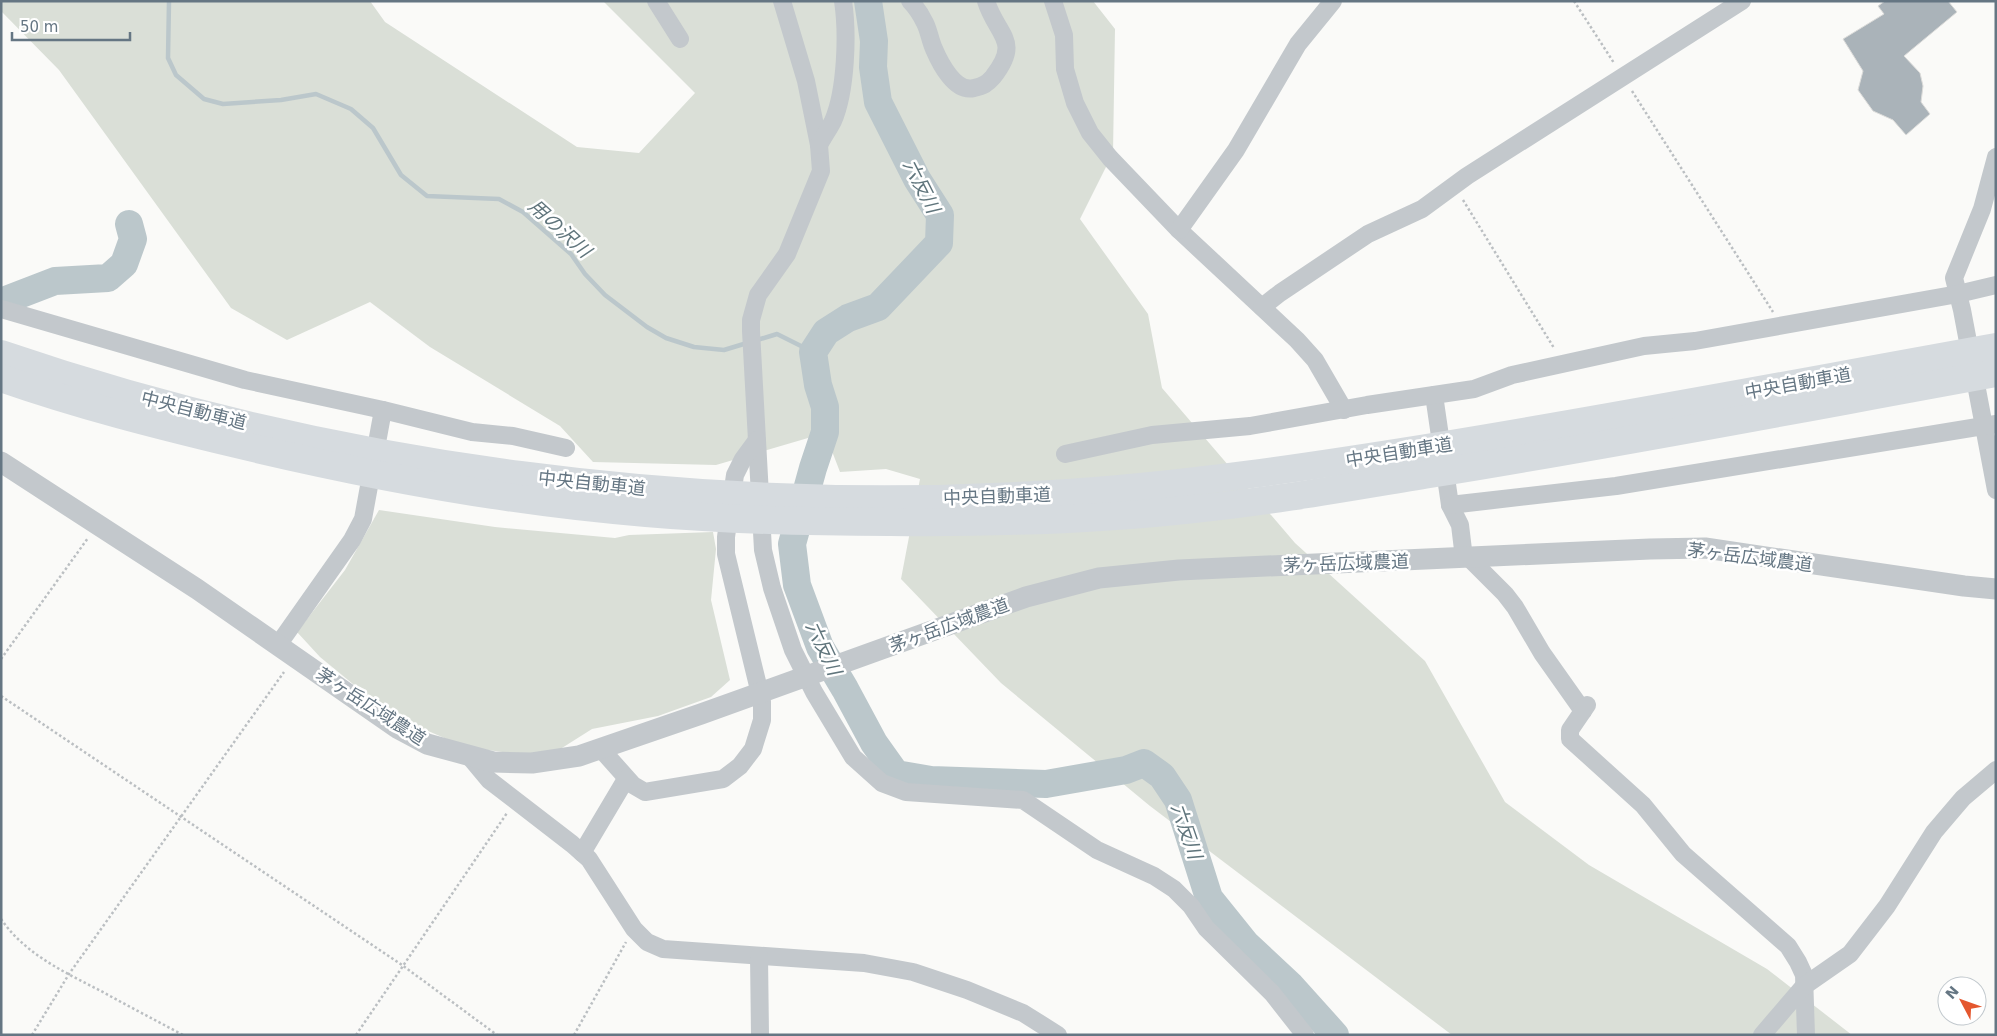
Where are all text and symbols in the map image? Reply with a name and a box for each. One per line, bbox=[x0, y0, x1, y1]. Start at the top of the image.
scale bar bbox=[12, 10, 130, 42]
text: 50 m bbox=[20, 18, 58, 36]
water label: 六反川 bbox=[899, 156, 946, 218]
water label: 用の沢川 bbox=[524, 194, 597, 263]
street label: 中央自動車道 bbox=[1743, 363, 1853, 403]
street label: 中央自動車道 bbox=[139, 387, 249, 433]
street label: 中央自動車道 bbox=[1344, 433, 1454, 471]
street label: 中央自動車道 bbox=[537, 467, 647, 499]
street label: 中央自動車道 bbox=[943, 484, 1051, 508]
street label: 茅ヶ岳広域農道 bbox=[1686, 539, 1814, 575]
street label: 茅ヶ岳広域農道 bbox=[1283, 550, 1409, 576]
street label: 茅ヶ岳広域農道 bbox=[886, 594, 1012, 656]
water label: 六反川 bbox=[802, 618, 847, 680]
street label: 茅ヶ岳広域農道 bbox=[312, 663, 430, 749]
water label: 六反川 bbox=[1167, 800, 1207, 863]
north arrow bbox=[1937, 976, 1987, 1026]
text: N bbox=[1942, 983, 1962, 1002]

